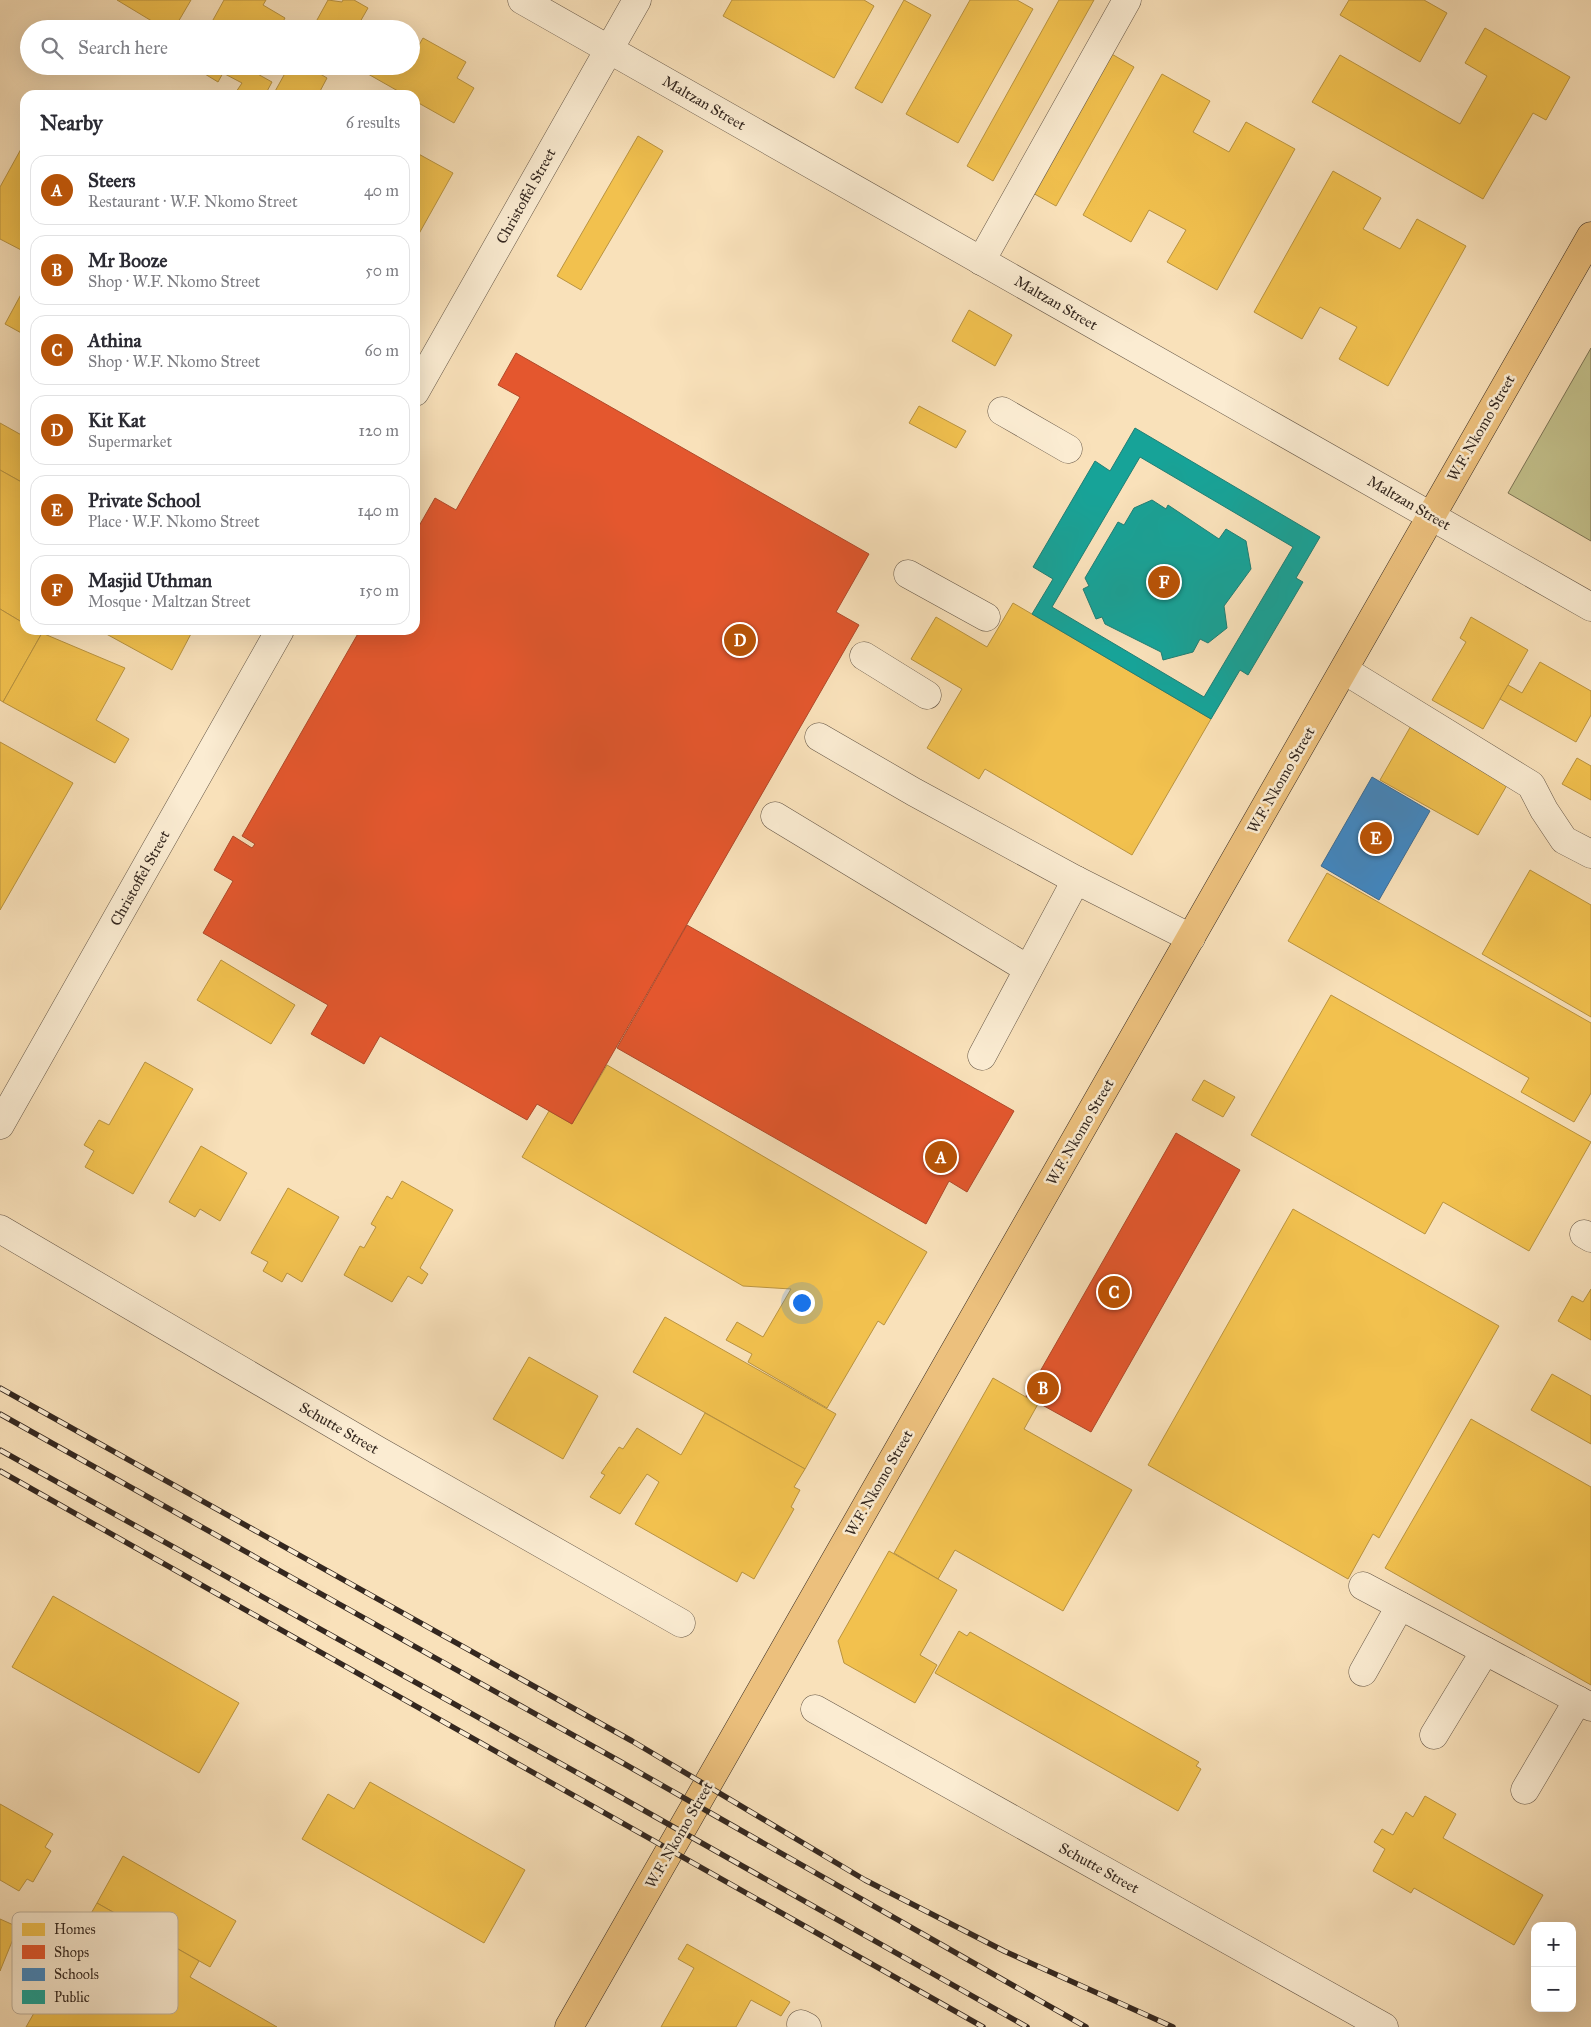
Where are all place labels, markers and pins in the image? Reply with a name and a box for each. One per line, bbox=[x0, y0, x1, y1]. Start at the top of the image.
pin: F bbox=[1148, 563, 1180, 601]
pin: D bbox=[724, 621, 756, 659]
pin: E bbox=[1360, 819, 1392, 857]
pin: A bbox=[925, 1138, 957, 1176]
pin: C bbox=[1098, 1273, 1130, 1311]
pin: B bbox=[1027, 1369, 1059, 1407]

